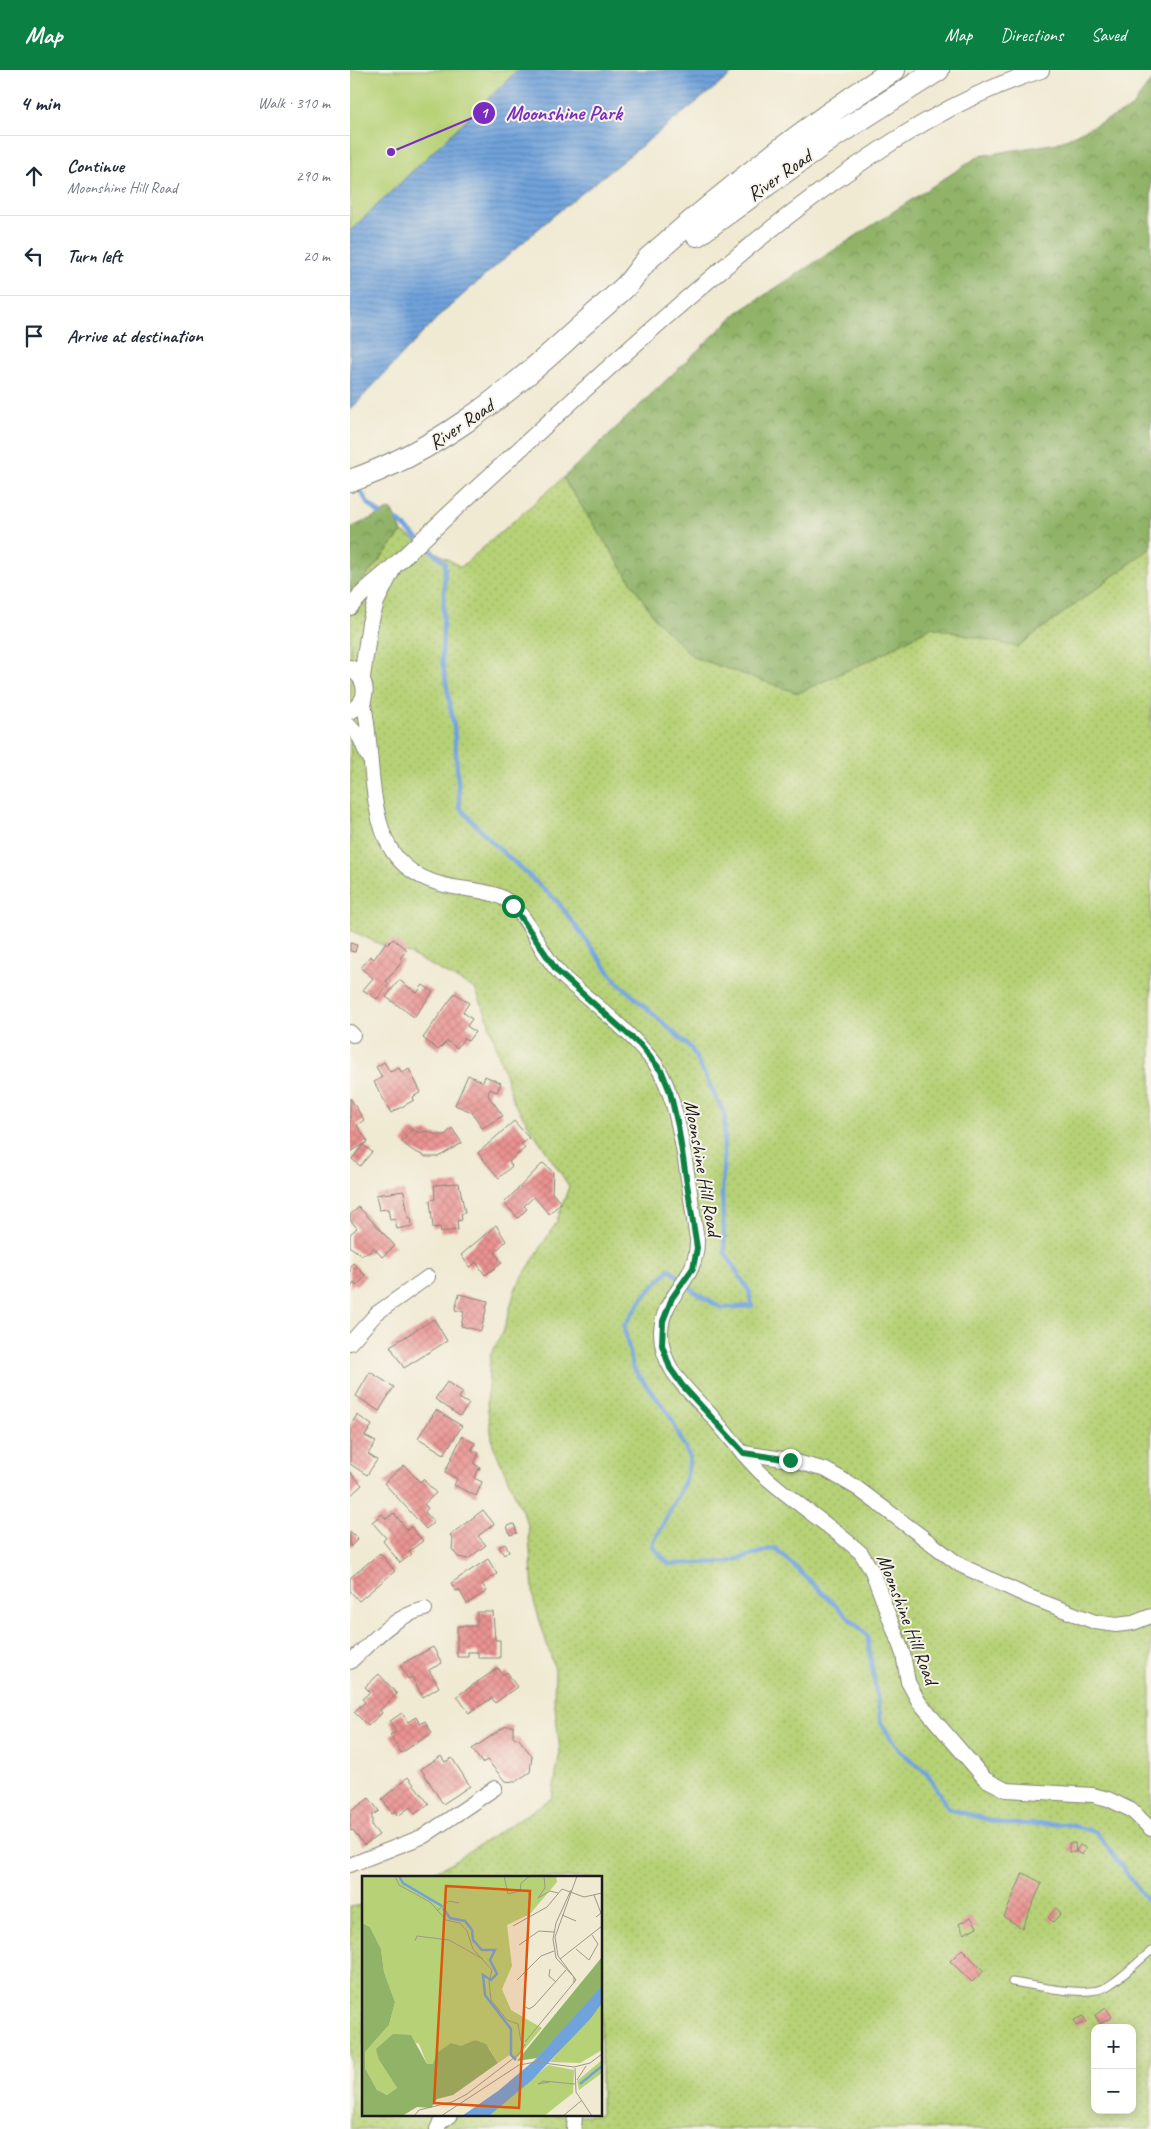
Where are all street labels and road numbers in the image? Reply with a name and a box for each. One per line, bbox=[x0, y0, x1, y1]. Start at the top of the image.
street label: River Road bbox=[742, 142, 819, 207]
street label: River Road bbox=[424, 392, 501, 455]
street label: Moonshine Hill Road bbox=[678, 1098, 727, 1241]
street label: Moonshine Hill Road bbox=[871, 1550, 945, 1691]

